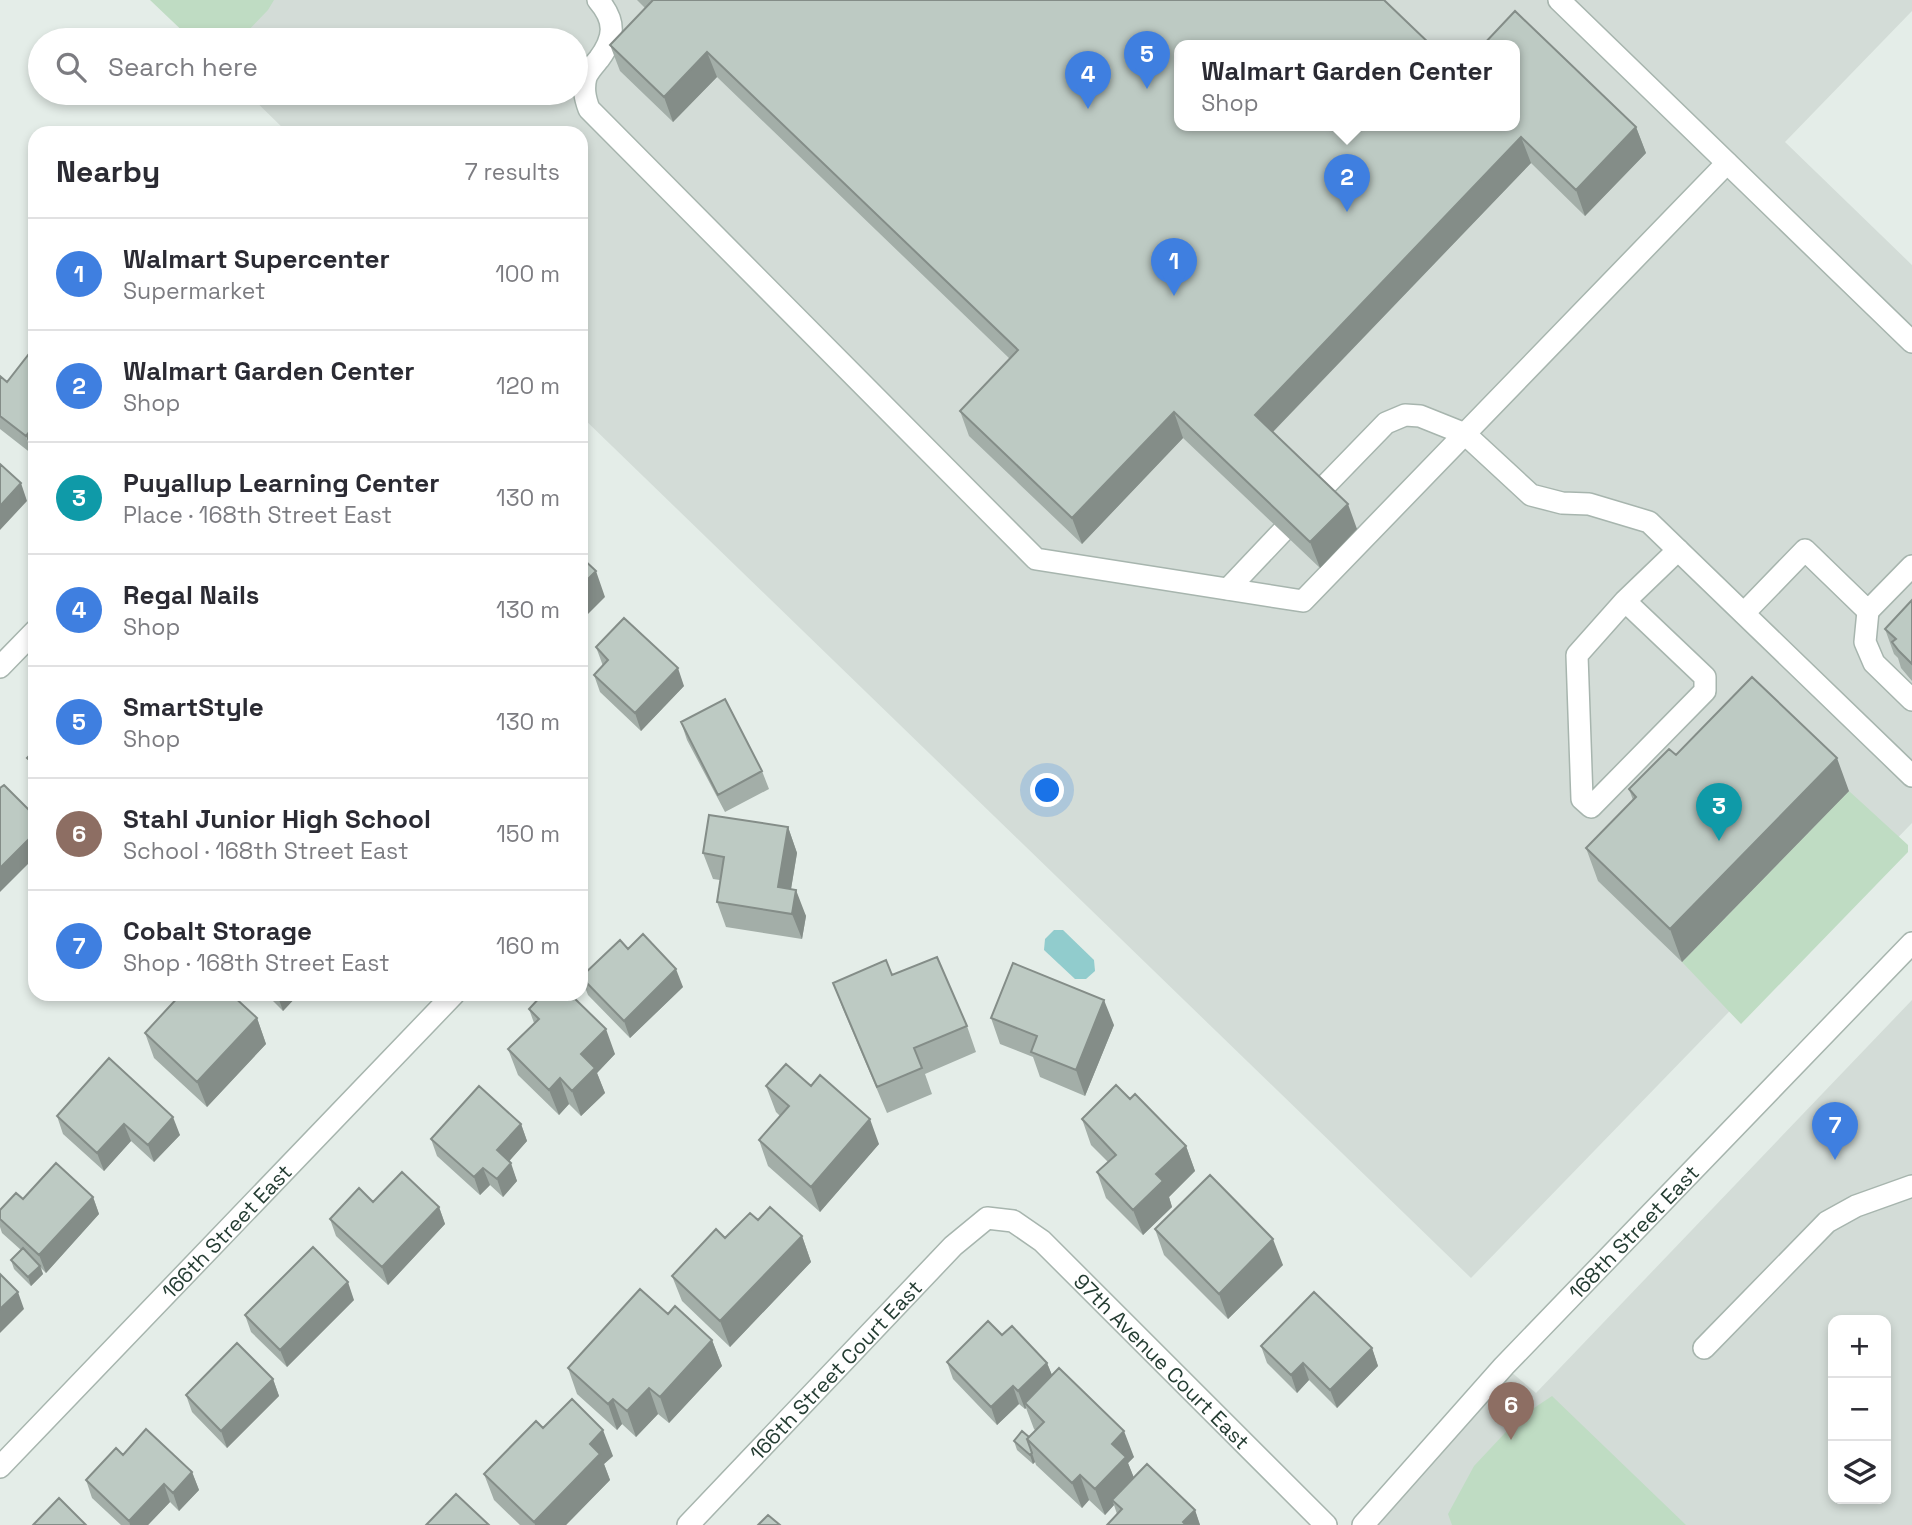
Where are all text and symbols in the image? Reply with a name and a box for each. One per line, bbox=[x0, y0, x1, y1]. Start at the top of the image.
search box bbox=[28, 28, 588, 105]
pin: 5 bbox=[1124, 31, 1170, 89]
popup bbox=[1174, 40, 1520, 131]
icon: search bbox=[52, 48, 90, 86]
text: Search here bbox=[108, 50, 258, 84]
pin: 4 bbox=[1065, 51, 1111, 109]
text: Walmart Garden Center bbox=[1201, 54, 1493, 88]
text: Shop bbox=[1201, 88, 1258, 118]
text: Nearby bbox=[56, 152, 160, 191]
pin: 2 bbox=[1324, 154, 1370, 212]
text: 7 results bbox=[465, 157, 560, 187]
pin: 1 bbox=[1151, 238, 1197, 296]
text: Walmart Supercenter bbox=[123, 242, 390, 276]
text: 1 bbox=[74, 259, 84, 289]
text: 100 m bbox=[495, 259, 560, 289]
text: Supermarket bbox=[123, 276, 265, 306]
text: Walmart Garden Center bbox=[123, 354, 415, 388]
text: 2 bbox=[72, 371, 86, 401]
text: 120 m bbox=[496, 371, 560, 401]
text: Shop bbox=[123, 388, 180, 418]
text: Puyallup Learning Center bbox=[123, 466, 439, 500]
text: 3 bbox=[72, 483, 86, 513]
text: 130 m bbox=[496, 483, 560, 513]
text: Place · 168th Street East bbox=[123, 500, 392, 530]
text: Regal Nails bbox=[123, 578, 259, 612]
text: 4 bbox=[72, 595, 86, 625]
text: 130 m bbox=[496, 595, 560, 625]
text: Shop bbox=[123, 612, 180, 642]
text: SmartStyle bbox=[123, 690, 264, 724]
text: 5 bbox=[72, 707, 86, 737]
text: 130 m bbox=[496, 707, 560, 737]
text: Shop bbox=[123, 724, 180, 754]
your location bbox=[1030, 773, 1064, 807]
pin: 3 bbox=[1696, 783, 1742, 841]
text: Stahl Junior High School bbox=[123, 802, 431, 836]
text: 6 bbox=[72, 819, 86, 849]
text: 150 m bbox=[496, 819, 560, 849]
text: School · 168th Street East bbox=[123, 836, 408, 866]
text: Cobalt Storage bbox=[123, 914, 312, 948]
text: 7 bbox=[73, 931, 85, 961]
text: 160 m bbox=[496, 931, 560, 961]
text: Shop · 168th Street East bbox=[123, 948, 390, 978]
pin: 7 bbox=[1812, 1102, 1858, 1160]
street label: 166th Street East bbox=[156, 1158, 297, 1304]
street label: 168th Street East bbox=[1562, 1159, 1704, 1305]
street label: 97th Avenue Court East bbox=[1068, 1267, 1256, 1455]
street label: 166th Street Court East bbox=[743, 1274, 927, 1466]
map controls bbox=[1828, 1315, 1891, 1504]
button: + bbox=[1828, 1315, 1891, 1378]
button: − bbox=[1828, 1378, 1891, 1441]
pin: 6 bbox=[1488, 1382, 1534, 1440]
button: layers bbox=[1828, 1441, 1891, 1504]

